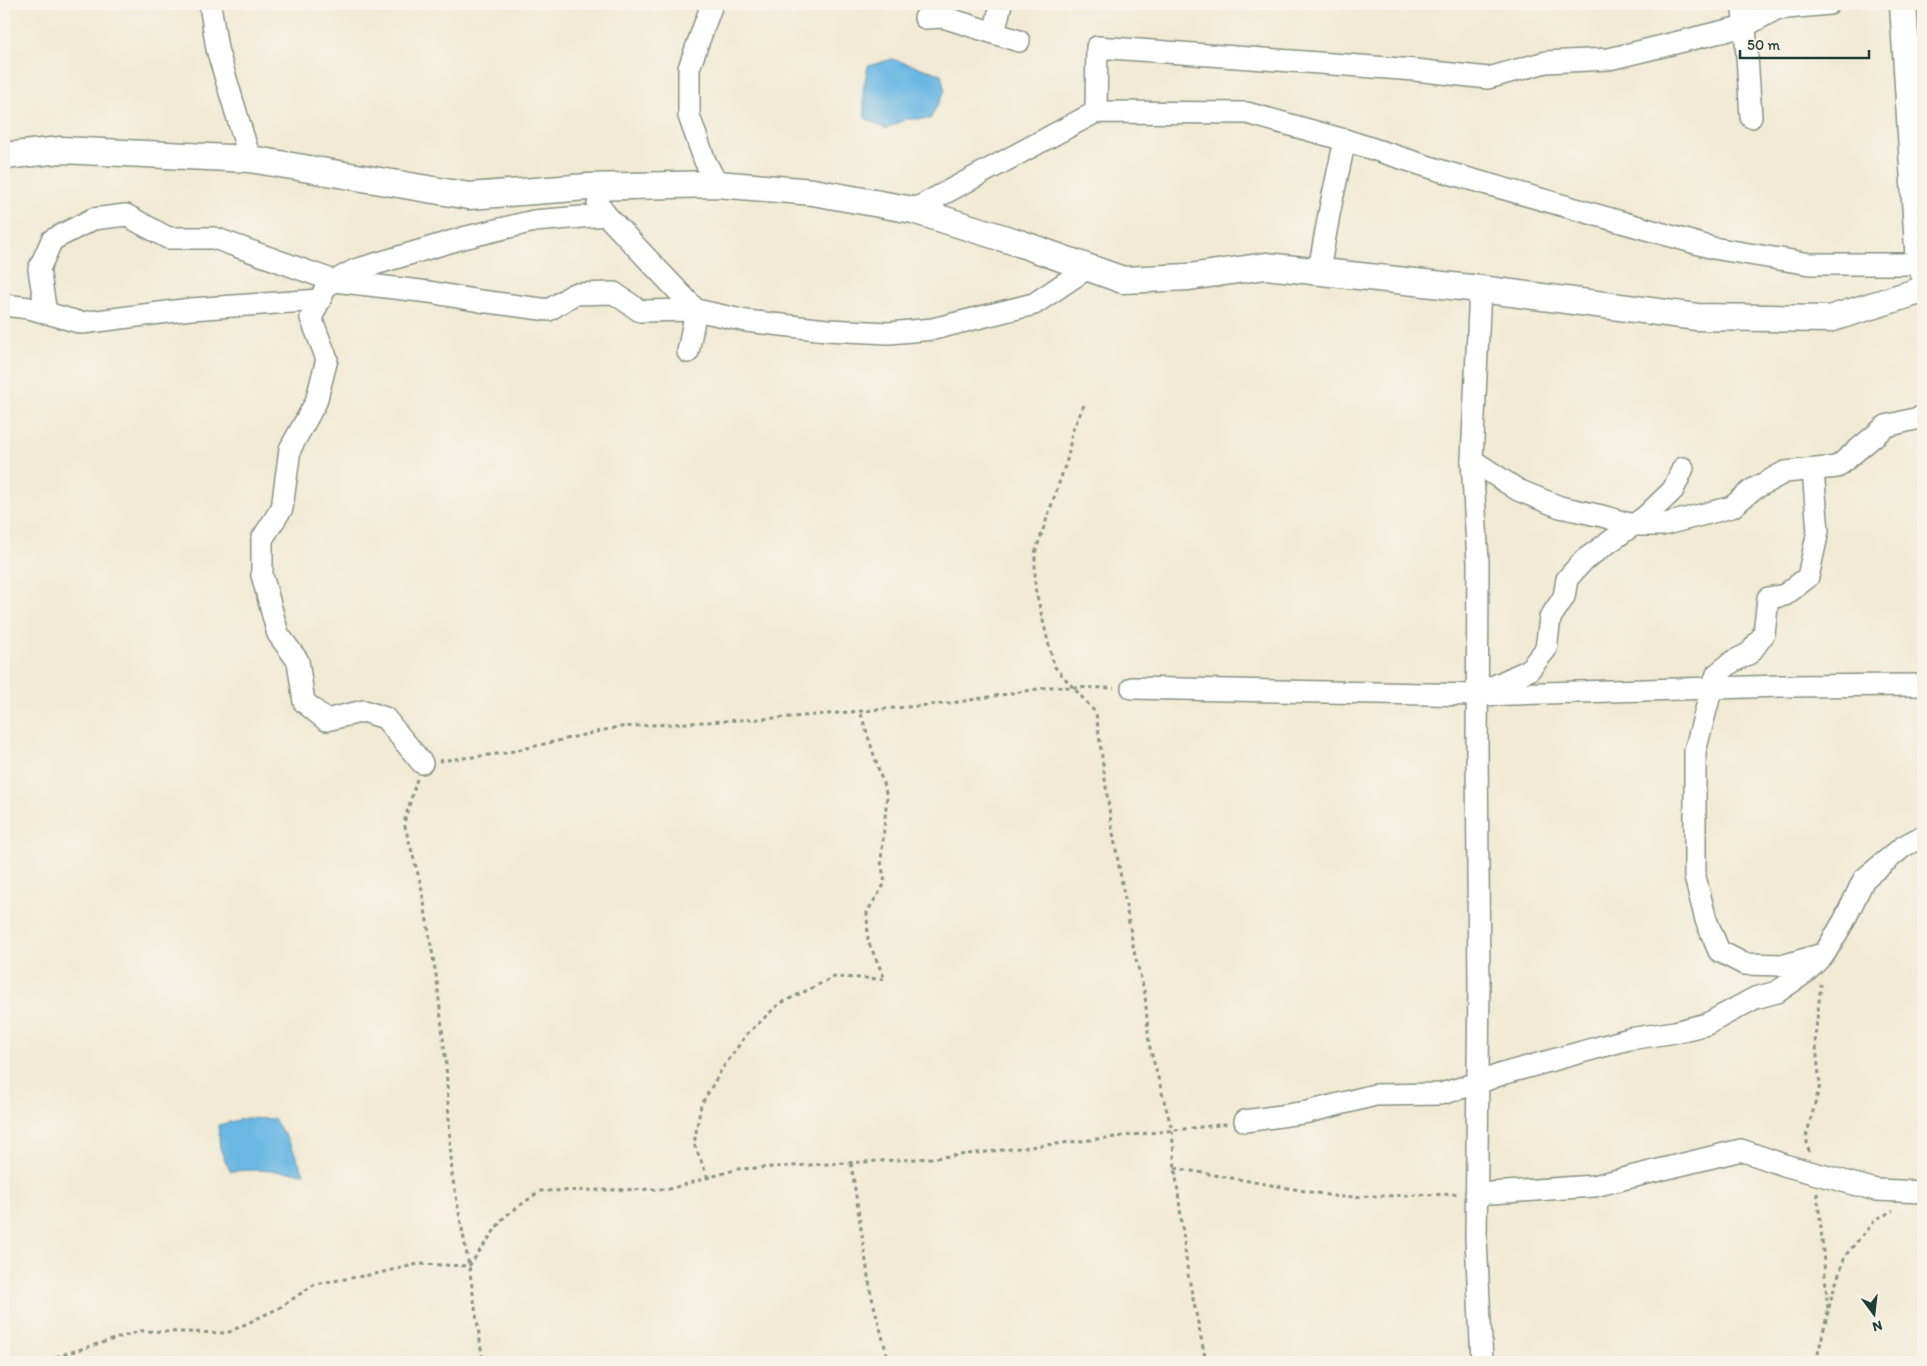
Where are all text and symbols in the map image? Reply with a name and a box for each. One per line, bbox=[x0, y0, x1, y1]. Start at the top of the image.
scale bar bbox=[1740, 28, 1868, 60]
text: 50 m bbox=[1747, 36, 1780, 54]
north arrow bbox=[1850, 1288, 1900, 1338]
text: N bbox=[1870, 1317, 1884, 1336]

